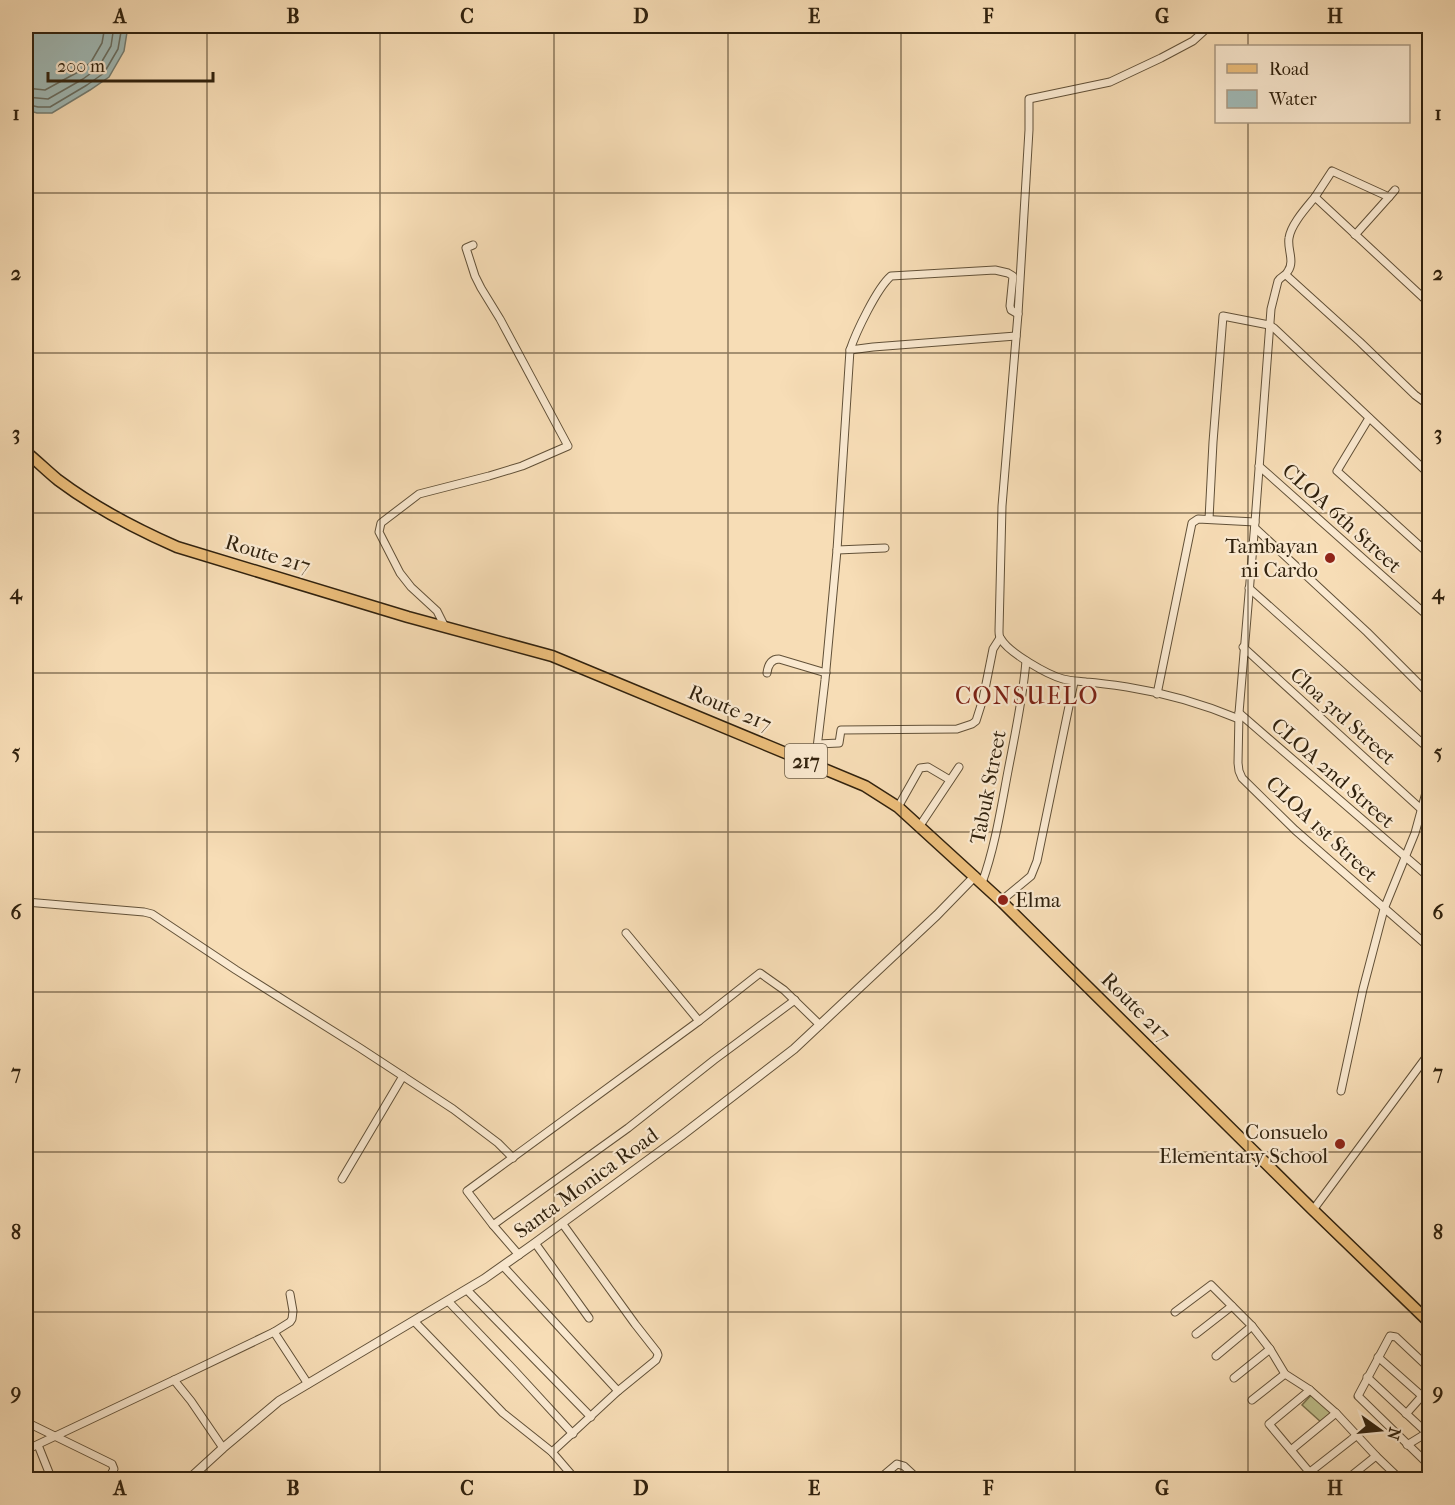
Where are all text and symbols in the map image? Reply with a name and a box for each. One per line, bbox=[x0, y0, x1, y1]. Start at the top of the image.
text: A bbox=[112, 5, 128, 28]
text: B bbox=[286, 5, 300, 28]
text: C bbox=[460, 5, 474, 28]
text: D bbox=[633, 5, 649, 28]
text: E bbox=[808, 5, 820, 28]
text: F bbox=[982, 5, 994, 28]
text: G bbox=[1155, 5, 1169, 28]
text: H bbox=[1327, 5, 1343, 28]
scale bar bbox=[48, 45, 213, 83]
legend bbox=[1215, 45, 1410, 123]
text: 200 m bbox=[57, 56, 105, 77]
text: Road bbox=[1269, 59, 1309, 80]
text: Water bbox=[1268, 89, 1317, 110]
text: 1 bbox=[12, 102, 20, 125]
text: 1 bbox=[1434, 102, 1442, 125]
text: 2 bbox=[11, 262, 21, 285]
text: 2 bbox=[1433, 262, 1443, 285]
text: 3 bbox=[12, 422, 20, 445]
text: 3 bbox=[1434, 422, 1442, 445]
street label: CLOA 6th Street bbox=[1278, 458, 1407, 578]
street label: Route 217 bbox=[222, 530, 314, 578]
place label: Tambayan ni Cardo bbox=[1225, 534, 1318, 582]
marker: Tambayan ni Cardo bbox=[1323, 551, 1337, 565]
text: 4 bbox=[9, 581, 23, 605]
text: 4 bbox=[1431, 581, 1445, 605]
street label: Cloa 3rd Street bbox=[1285, 662, 1401, 770]
street label: Route 217 bbox=[685, 680, 775, 736]
district label: CONSUELO bbox=[955, 682, 1099, 710]
street label: CLOA 2nd Street bbox=[1266, 713, 1400, 833]
street label: Tabuk Street bbox=[965, 728, 1011, 846]
text: 5 bbox=[12, 741, 21, 764]
text: 5 bbox=[1434, 741, 1443, 764]
road number: 217 bbox=[785, 744, 827, 778]
street label: CLOA 1st Street bbox=[1261, 771, 1383, 887]
place label: Elma bbox=[1015, 888, 1061, 912]
marker: Elma bbox=[996, 893, 1010, 907]
text: 6 bbox=[11, 901, 23, 924]
text: 6 bbox=[1433, 901, 1445, 924]
street label: Route 217 bbox=[1096, 967, 1176, 1047]
text: 7 bbox=[10, 1061, 21, 1084]
text: 7 bbox=[1432, 1061, 1443, 1084]
place label: Consuelo Elementary School bbox=[1159, 1120, 1328, 1168]
street label: Santa Monica Road bbox=[509, 1122, 663, 1243]
marker: Consuelo Elementary School bbox=[1333, 1137, 1347, 1151]
text: 8 bbox=[11, 1221, 21, 1244]
text: 8 bbox=[1433, 1221, 1443, 1244]
text: 9 bbox=[10, 1381, 21, 1404]
text: 9 bbox=[1432, 1381, 1443, 1404]
north arrow bbox=[1350, 1400, 1410, 1460]
text: N bbox=[1383, 1425, 1405, 1443]
text: A bbox=[112, 1477, 128, 1500]
text: B bbox=[286, 1477, 300, 1500]
text: C bbox=[460, 1477, 474, 1500]
text: D bbox=[633, 1477, 649, 1500]
text: E bbox=[808, 1477, 820, 1500]
text: F bbox=[982, 1477, 994, 1500]
text: G bbox=[1155, 1477, 1169, 1500]
text: H bbox=[1327, 1477, 1343, 1500]

